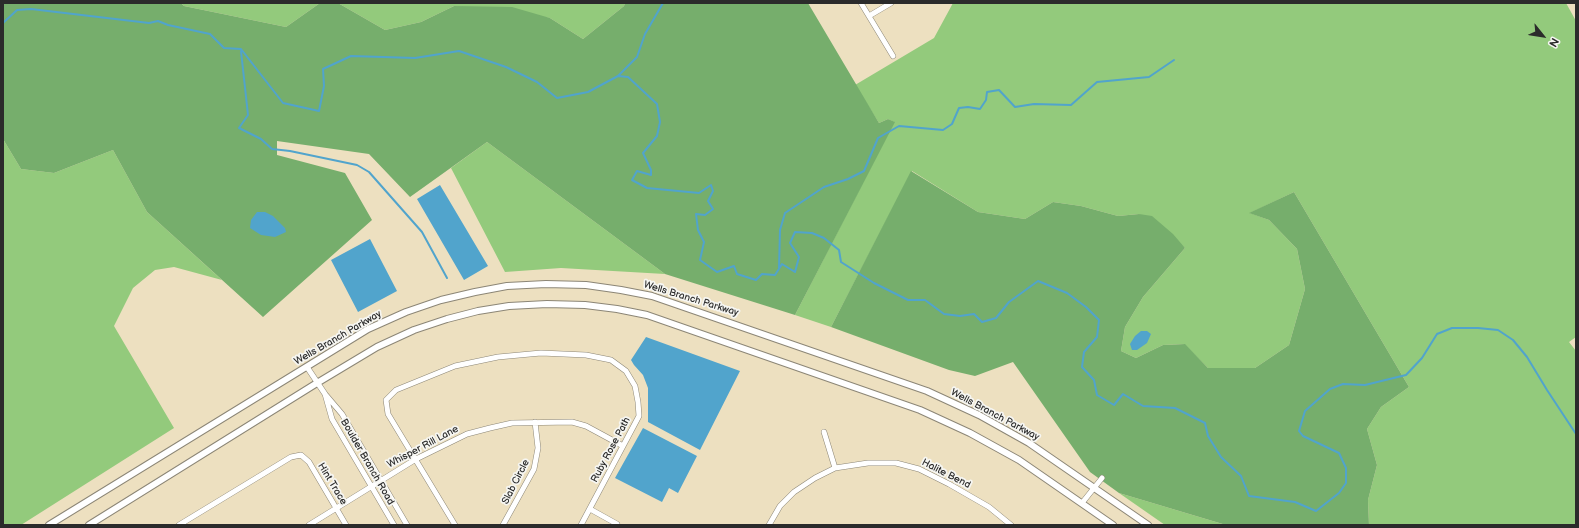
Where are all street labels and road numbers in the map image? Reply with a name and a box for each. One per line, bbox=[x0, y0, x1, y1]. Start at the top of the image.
street label: Wells Branch Parkway bbox=[642, 279, 740, 319]
street label: Wells Branch Parkway bbox=[292, 308, 384, 368]
street label: Wells Branch Parkway bbox=[949, 387, 1041, 443]
street label: Ruby Rose Path bbox=[589, 415, 633, 485]
street label: Boulder Branch Road bbox=[337, 417, 397, 507]
street label: Whisper Rill Lane bbox=[385, 423, 461, 471]
street label: Halite Bend bbox=[920, 457, 972, 491]
street label: Slab Circle bbox=[500, 458, 532, 506]
street label: Hint Trace bbox=[315, 461, 349, 507]

